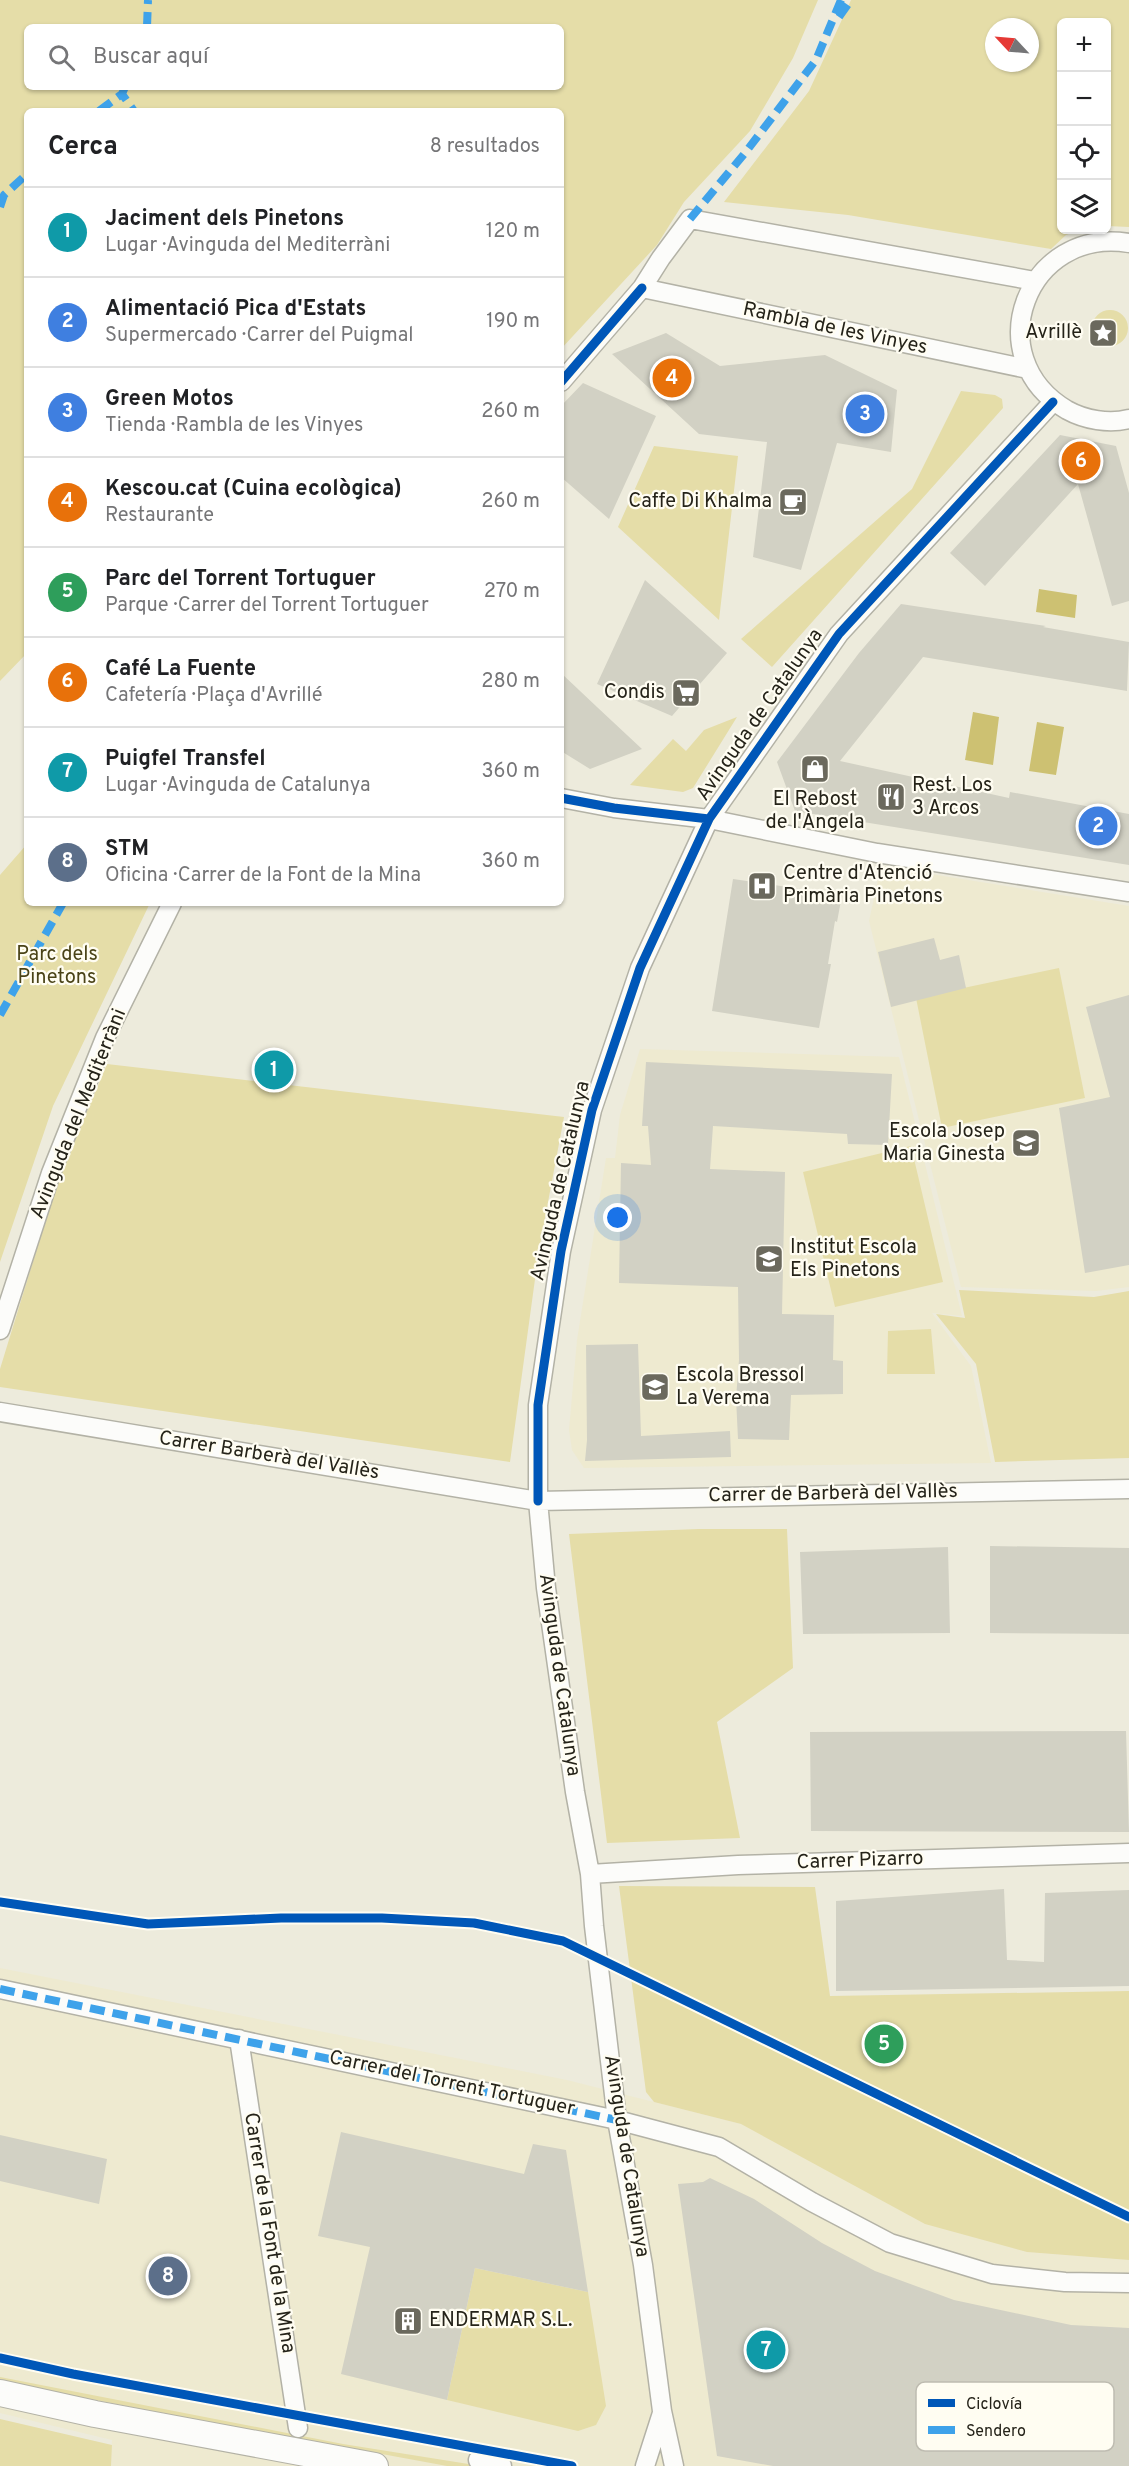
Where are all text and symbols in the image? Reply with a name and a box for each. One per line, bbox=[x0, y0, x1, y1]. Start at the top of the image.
north arrow bbox=[985, 18, 1039, 72]
map controls bbox=[1057, 18, 1111, 234]
button: + bbox=[1057, 18, 1111, 72]
search box bbox=[24, 24, 564, 90]
icon: search bbox=[45, 41, 78, 74]
text: Buscar aquí bbox=[93, 44, 209, 71]
button: − bbox=[1057, 72, 1111, 126]
button: locate bbox=[1057, 126, 1111, 180]
text: Cerca bbox=[48, 131, 118, 164]
text: 8 resultados bbox=[430, 134, 540, 160]
button: layers bbox=[1057, 180, 1111, 234]
text: Jaciment dels Pinetons bbox=[105, 206, 344, 233]
text: 1 bbox=[64, 219, 72, 245]
text: 120 m bbox=[486, 219, 540, 245]
text: Lugar · Avinguda del Mediterràni bbox=[105, 233, 390, 259]
text: Alimentació Pica d'Estats bbox=[105, 296, 366, 323]
street label: Rambla de les Vinyes bbox=[740, 297, 930, 361]
text: 2 bbox=[61, 309, 74, 335]
text: 190 m bbox=[486, 309, 540, 335]
place icon: Avrillè bbox=[1087, 317, 1119, 349]
place label: Avrillè bbox=[1025, 320, 1082, 346]
text: Supermercado · Carrer del Puigmal bbox=[105, 323, 413, 349]
pin: 4 bbox=[652, 356, 692, 400]
text: Green Motos bbox=[105, 386, 234, 413]
pin: 3 bbox=[846, 392, 884, 436]
text: 3 bbox=[62, 399, 74, 425]
text: 260 m bbox=[481, 399, 540, 425]
text: Tienda · Rambla de les Vinyes bbox=[105, 413, 363, 439]
pin: 6 bbox=[1062, 438, 1100, 484]
text: Kescou.cat (Cuina ecològica) bbox=[105, 476, 402, 503]
cafe icon: Caffe Di Khalma bbox=[777, 486, 809, 518]
text: 4 bbox=[61, 489, 74, 515]
text: 260 m bbox=[481, 489, 540, 515]
place label: Caffe Di Khalma bbox=[628, 489, 772, 515]
text: Restaurante bbox=[105, 503, 214, 529]
text: Parc del Torrent Tortuguer bbox=[105, 566, 376, 593]
text: 5 bbox=[61, 579, 74, 605]
text: 270 m bbox=[484, 579, 540, 605]
text: Parque · Carrer del Torrent Tortuguer bbox=[105, 593, 429, 619]
street label: Avinguda de Catalunya bbox=[691, 624, 829, 806]
text: Café La Fuente bbox=[105, 656, 256, 683]
text: 6 bbox=[61, 669, 74, 695]
text: 280 m bbox=[481, 669, 540, 695]
supermarket icon: Condis bbox=[670, 677, 702, 709]
place label: Condis bbox=[604, 680, 665, 706]
text: Cafetería · Plaça d'Avrillé bbox=[105, 683, 323, 709]
text: Puigfel Transfel bbox=[105, 746, 266, 773]
shop icon: El Rebost de l'Àngela bbox=[799, 753, 831, 785]
text: 7 bbox=[62, 759, 73, 785]
text: 360 m bbox=[482, 759, 540, 785]
text: Lugar · Avinguda de Catalunya bbox=[105, 773, 371, 799]
place label: Rest. Los 3 Arcos bbox=[912, 773, 992, 822]
restaurant icon: Rest. Los 3 Arcos bbox=[875, 781, 907, 813]
place label: El Rebost de l'Àngela bbox=[765, 787, 865, 836]
pin: 2 bbox=[1078, 804, 1118, 848]
text: STM bbox=[105, 836, 149, 863]
text: 8 bbox=[61, 849, 74, 875]
text: 360 m bbox=[482, 849, 540, 875]
place label: Centre d'Atenció Primària Pinetons bbox=[783, 861, 943, 910]
text: Oficina · Carrer de la Font de la Mina bbox=[105, 863, 421, 889]
hospital icon: Centre d'Atenció Primària Pinetons bbox=[746, 870, 778, 902]
park label: Parc dels Pinetons bbox=[16, 942, 98, 991]
street label: Avinguda del Mediterràni bbox=[25, 1005, 133, 1223]
pin: 1 bbox=[254, 1048, 294, 1092]
street label: Avinguda de Catalunya bbox=[525, 1078, 597, 1284]
place label: Escola Josep Maria Ginesta bbox=[883, 1119, 1005, 1168]
school or university icon: Escola Josep Maria Ginesta bbox=[1010, 1127, 1042, 1159]
your location bbox=[603, 1203, 632, 1232]
place label: Institut Escola Els Pinetons bbox=[790, 1235, 917, 1284]
school or university icon: Institut Escola Els Pinetons bbox=[753, 1243, 785, 1275]
place label: Escola Bressol La Verema bbox=[676, 1363, 805, 1412]
school or university icon: Escola Bressol La Verema bbox=[639, 1371, 671, 1403]
street label: Carrer Barberà del Vallès bbox=[157, 1426, 381, 1486]
street label: Carrer de Barberà del Vallès bbox=[708, 1479, 958, 1509]
street label: Avinguda de Catalunya bbox=[532, 1572, 586, 1778]
street label: Carrer Pizarro bbox=[796, 1846, 924, 1876]
pin: 5 bbox=[864, 2022, 904, 2066]
street label: Carrer del Torrent Tortuguer bbox=[327, 2045, 578, 2123]
street label: Avinguda de Catalunya bbox=[597, 2053, 655, 2259]
street label: Carrer de la Font de la Mina bbox=[237, 2111, 301, 2355]
pin: 8 bbox=[148, 2254, 188, 2298]
building icon: ENDERMAR S.L. bbox=[392, 2305, 424, 2337]
place label: ENDERMAR S.L. bbox=[429, 2308, 572, 2334]
pin: 7 bbox=[746, 2328, 786, 2372]
legend bbox=[916, 2382, 1114, 2451]
text: Ciclovía bbox=[966, 2395, 1022, 2415]
text: Sendero bbox=[966, 2422, 1026, 2442]

